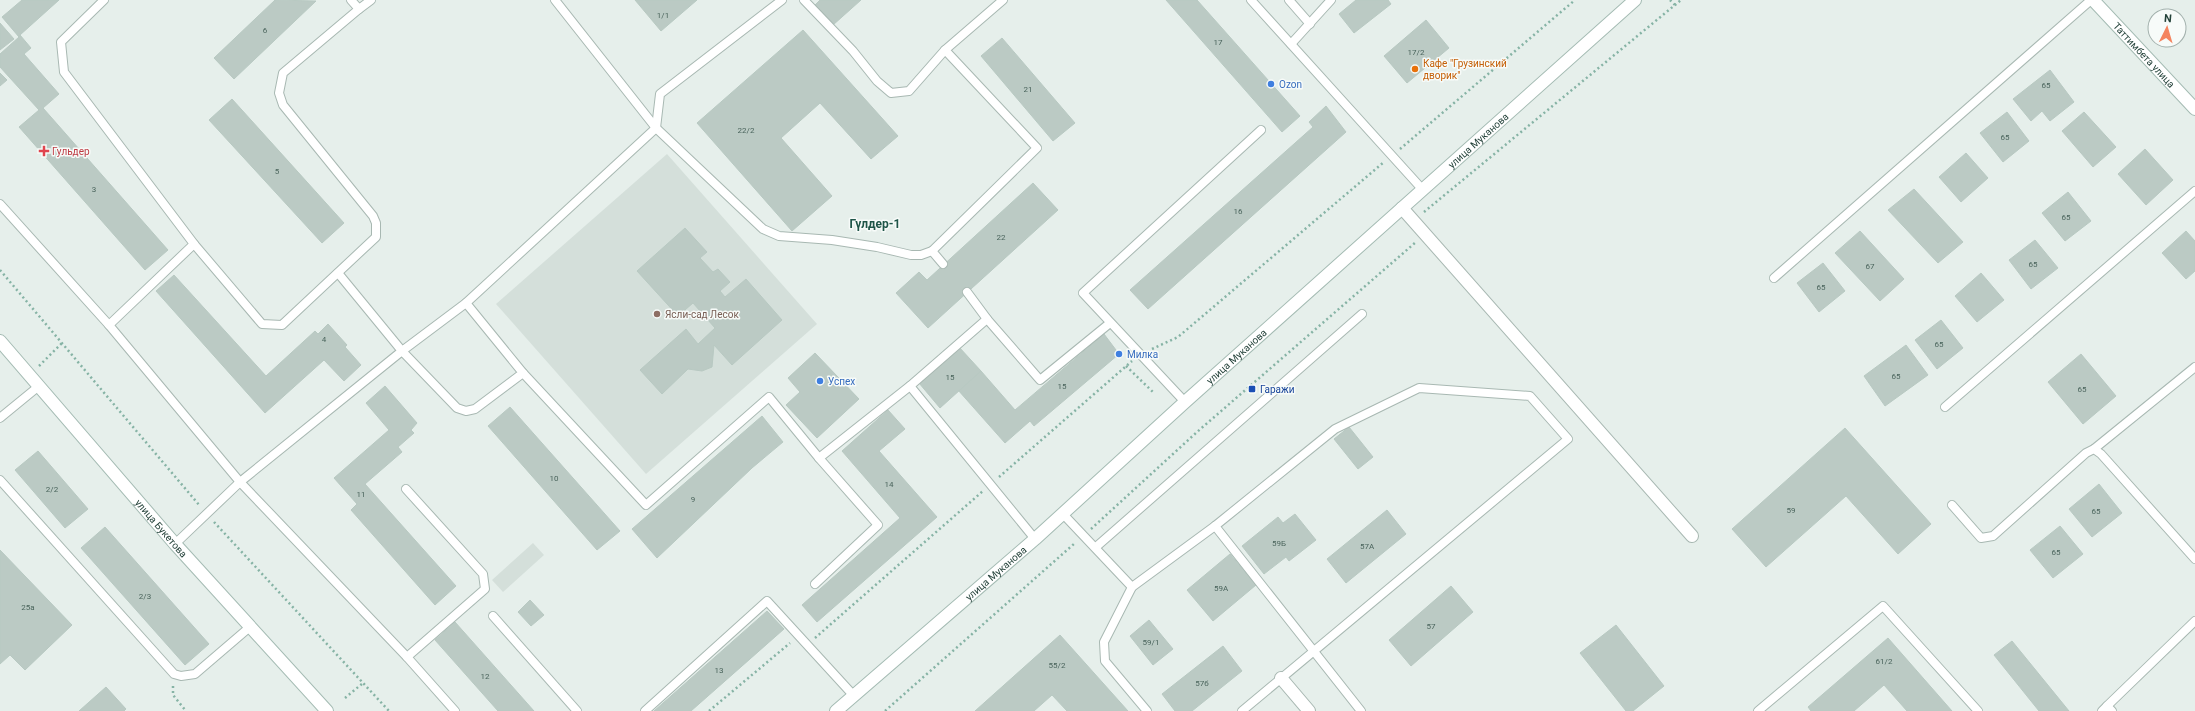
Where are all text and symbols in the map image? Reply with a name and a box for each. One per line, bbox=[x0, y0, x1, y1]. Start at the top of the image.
north arrow bbox=[2147, 8, 2187, 48]
house number: 1/1 bbox=[657, 11, 669, 20]
text: N bbox=[2163, 12, 2172, 25]
street label: Таттимбета улица bbox=[2111, 20, 2177, 90]
house number: 6 bbox=[263, 26, 268, 35]
house number: 17 bbox=[1214, 38, 1223, 47]
house number: 17/2 bbox=[1408, 48, 1425, 57]
place label: Кафе "Грузинский дворик" bbox=[1423, 58, 1507, 81]
marker: Кафе "Грузинский дворик" bbox=[1410, 64, 1420, 74]
marker: Ozon bbox=[1266, 79, 1276, 89]
place label: Ozon bbox=[1279, 79, 1302, 90]
house number: 65 bbox=[2042, 81, 2051, 90]
house number: 21 bbox=[1024, 85, 1033, 94]
street label: улица Муканова bbox=[1446, 111, 1511, 170]
house number: 22/2 bbox=[738, 126, 755, 135]
house number: 65 bbox=[2001, 133, 2010, 142]
marker: Гульдер bbox=[39, 146, 49, 156]
place label: Гульдер bbox=[52, 146, 90, 157]
house number: 5 bbox=[275, 167, 280, 176]
house number: 3 bbox=[92, 185, 96, 194]
house number: 16 bbox=[1234, 207, 1243, 216]
house number: 65 bbox=[2062, 213, 2071, 222]
district label: Гүлдер-1 bbox=[850, 217, 900, 231]
house number: 22 bbox=[997, 233, 1006, 242]
house number: 65 bbox=[2029, 260, 2038, 269]
house number: 67 bbox=[1866, 262, 1875, 271]
house number: 65 bbox=[1817, 283, 1826, 292]
marker: Ясли-сад Лесок bbox=[652, 309, 662, 319]
place label: Ясли-сад Лесок bbox=[665, 309, 739, 320]
street label: улица Муканова bbox=[1204, 327, 1269, 386]
house number: 4 bbox=[322, 335, 327, 344]
house number: 65 bbox=[1935, 340, 1944, 349]
marker: Милка bbox=[1114, 349, 1124, 359]
place label: Милка bbox=[1127, 349, 1158, 360]
house number: 65 bbox=[1892, 372, 1901, 381]
house number: 15 bbox=[946, 373, 955, 382]
marker: Успех bbox=[815, 376, 825, 386]
place label: Успех bbox=[828, 376, 855, 387]
house number: 15 bbox=[1058, 382, 1067, 391]
marker: Гаражи bbox=[1247, 384, 1257, 394]
place label: Гаражи bbox=[1260, 384, 1295, 395]
house number: 65 bbox=[2078, 385, 2087, 394]
house number: 10 bbox=[550, 474, 559, 483]
house number: 14 bbox=[885, 480, 894, 489]
house number: 2/2 bbox=[46, 485, 59, 494]
house number: 11 bbox=[357, 490, 366, 499]
house number: 9 bbox=[691, 495, 695, 504]
street label: улица Букетова bbox=[133, 497, 189, 560]
house number: 59 bbox=[1787, 506, 1796, 515]
house number: 65 bbox=[2092, 507, 2101, 516]
house number: 59Б bbox=[1272, 539, 1286, 548]
house number: 57A bbox=[1360, 542, 1375, 551]
street label: улица Муканова bbox=[963, 544, 1029, 603]
house number: 65 bbox=[2052, 548, 2061, 557]
house number: 59A bbox=[1214, 584, 1229, 593]
house number: 2/3 bbox=[139, 592, 151, 601]
house number: 25а bbox=[21, 603, 35, 612]
house number: 57 bbox=[1427, 622, 1436, 631]
house number: 59/1 bbox=[1143, 638, 1159, 647]
house number: 61/2 bbox=[1876, 657, 1893, 666]
house number: 55/2 bbox=[1049, 661, 1066, 670]
house number: 13 bbox=[715, 666, 724, 675]
house number: 12 bbox=[481, 672, 490, 681]
house number: 57б bbox=[1195, 679, 1209, 688]

